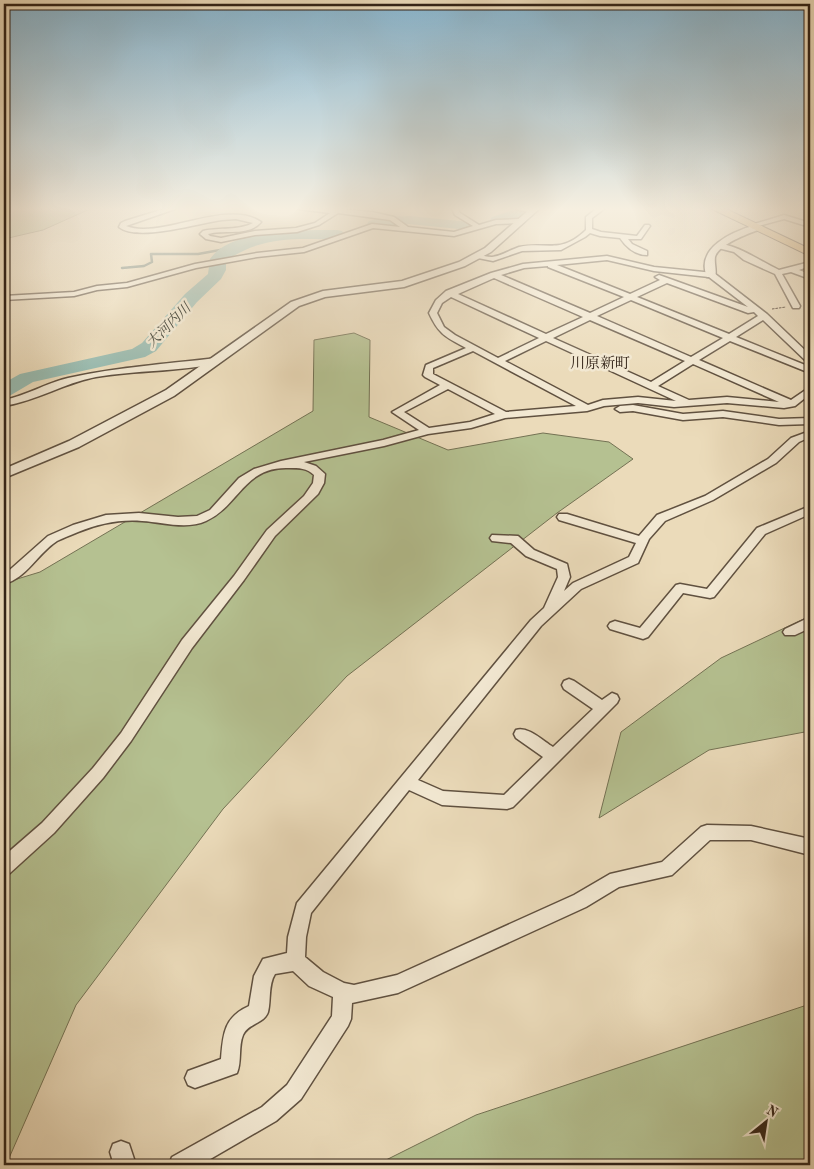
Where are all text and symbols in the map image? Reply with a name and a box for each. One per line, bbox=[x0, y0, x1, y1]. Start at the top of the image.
water label: 大河内川 bbox=[143, 299, 195, 350]
district label: 川原新町 bbox=[570, 355, 630, 372]
north arrow bbox=[742, 1096, 792, 1146]
text: N bbox=[764, 1103, 780, 1120]

